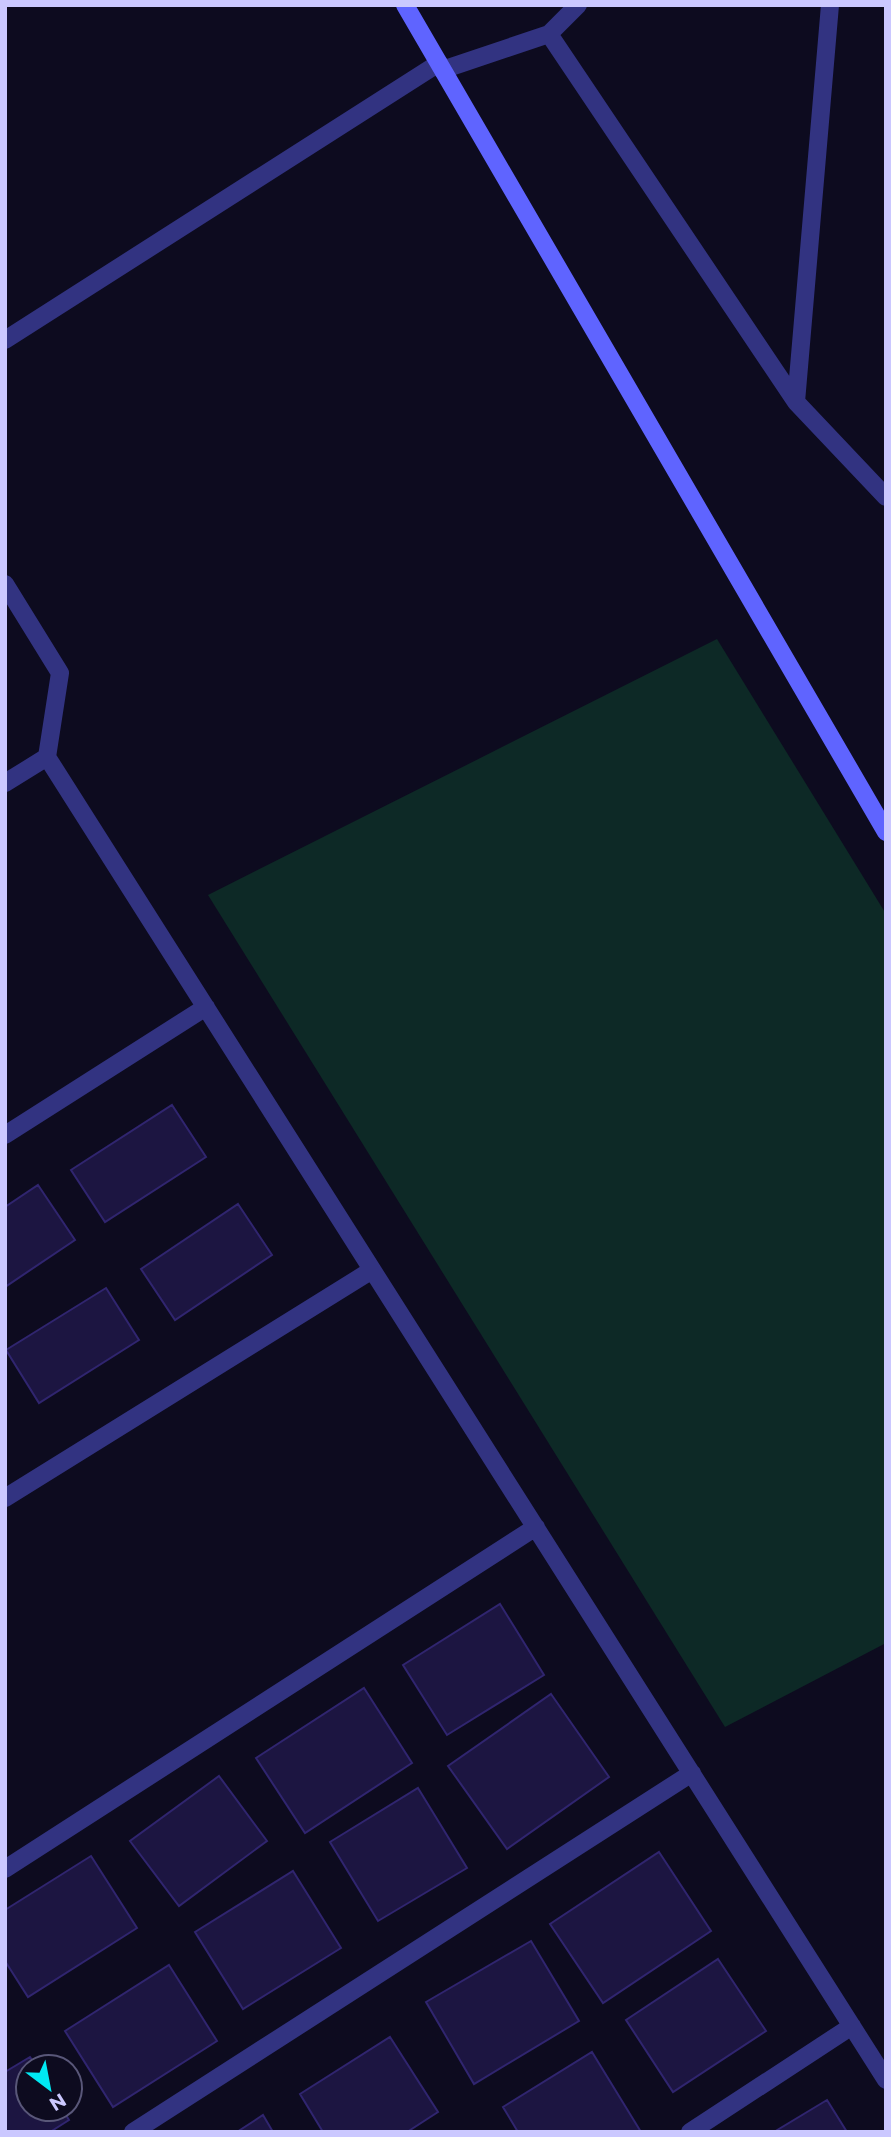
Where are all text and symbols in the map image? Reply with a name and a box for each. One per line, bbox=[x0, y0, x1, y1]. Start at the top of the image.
north arrow bbox=[14, 2053, 84, 2123]
text: N bbox=[45, 2088, 70, 2116]

